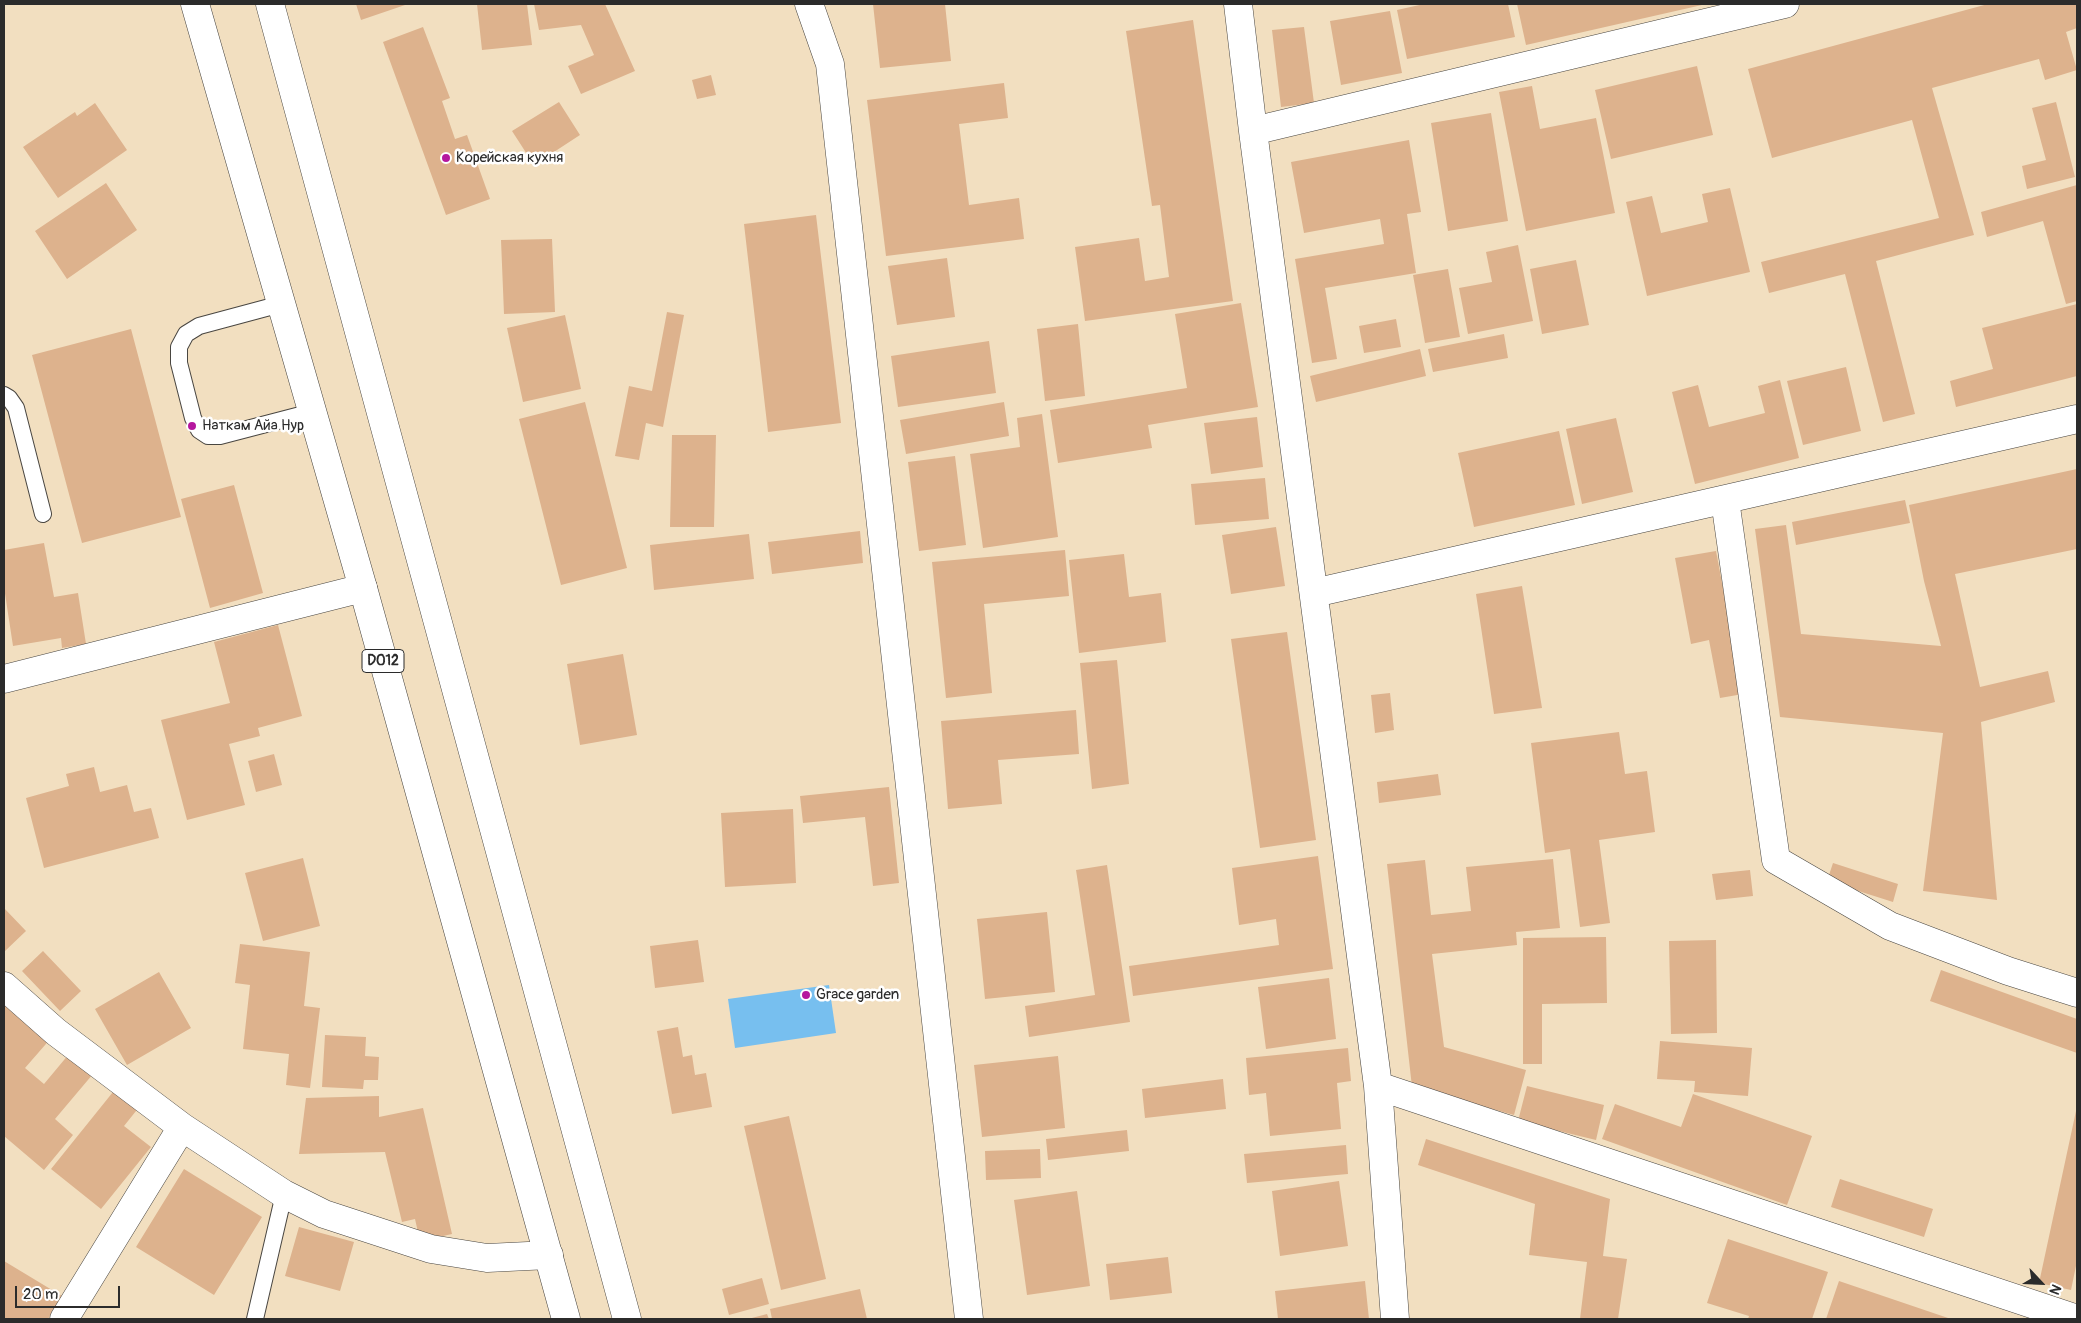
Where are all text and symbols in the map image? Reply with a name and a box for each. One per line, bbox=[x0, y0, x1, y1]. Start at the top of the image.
place label: Корейская кухня bbox=[456, 149, 563, 167]
marker: Корейская кухня bbox=[440, 152, 452, 164]
place label: Наткам Айа Нур bbox=[202, 417, 304, 435]
marker: Наткам Айа Нур bbox=[186, 420, 198, 432]
road number: D012 bbox=[362, 649, 404, 672]
place label: Grace garden bbox=[816, 986, 899, 1004]
marker: Grace garden bbox=[800, 989, 812, 1001]
north arrow bbox=[2016, 1258, 2066, 1308]
scale bar bbox=[18, 1276, 122, 1308]
text: N bbox=[2045, 1282, 2065, 1297]
text: 20 m bbox=[23, 1285, 58, 1304]

